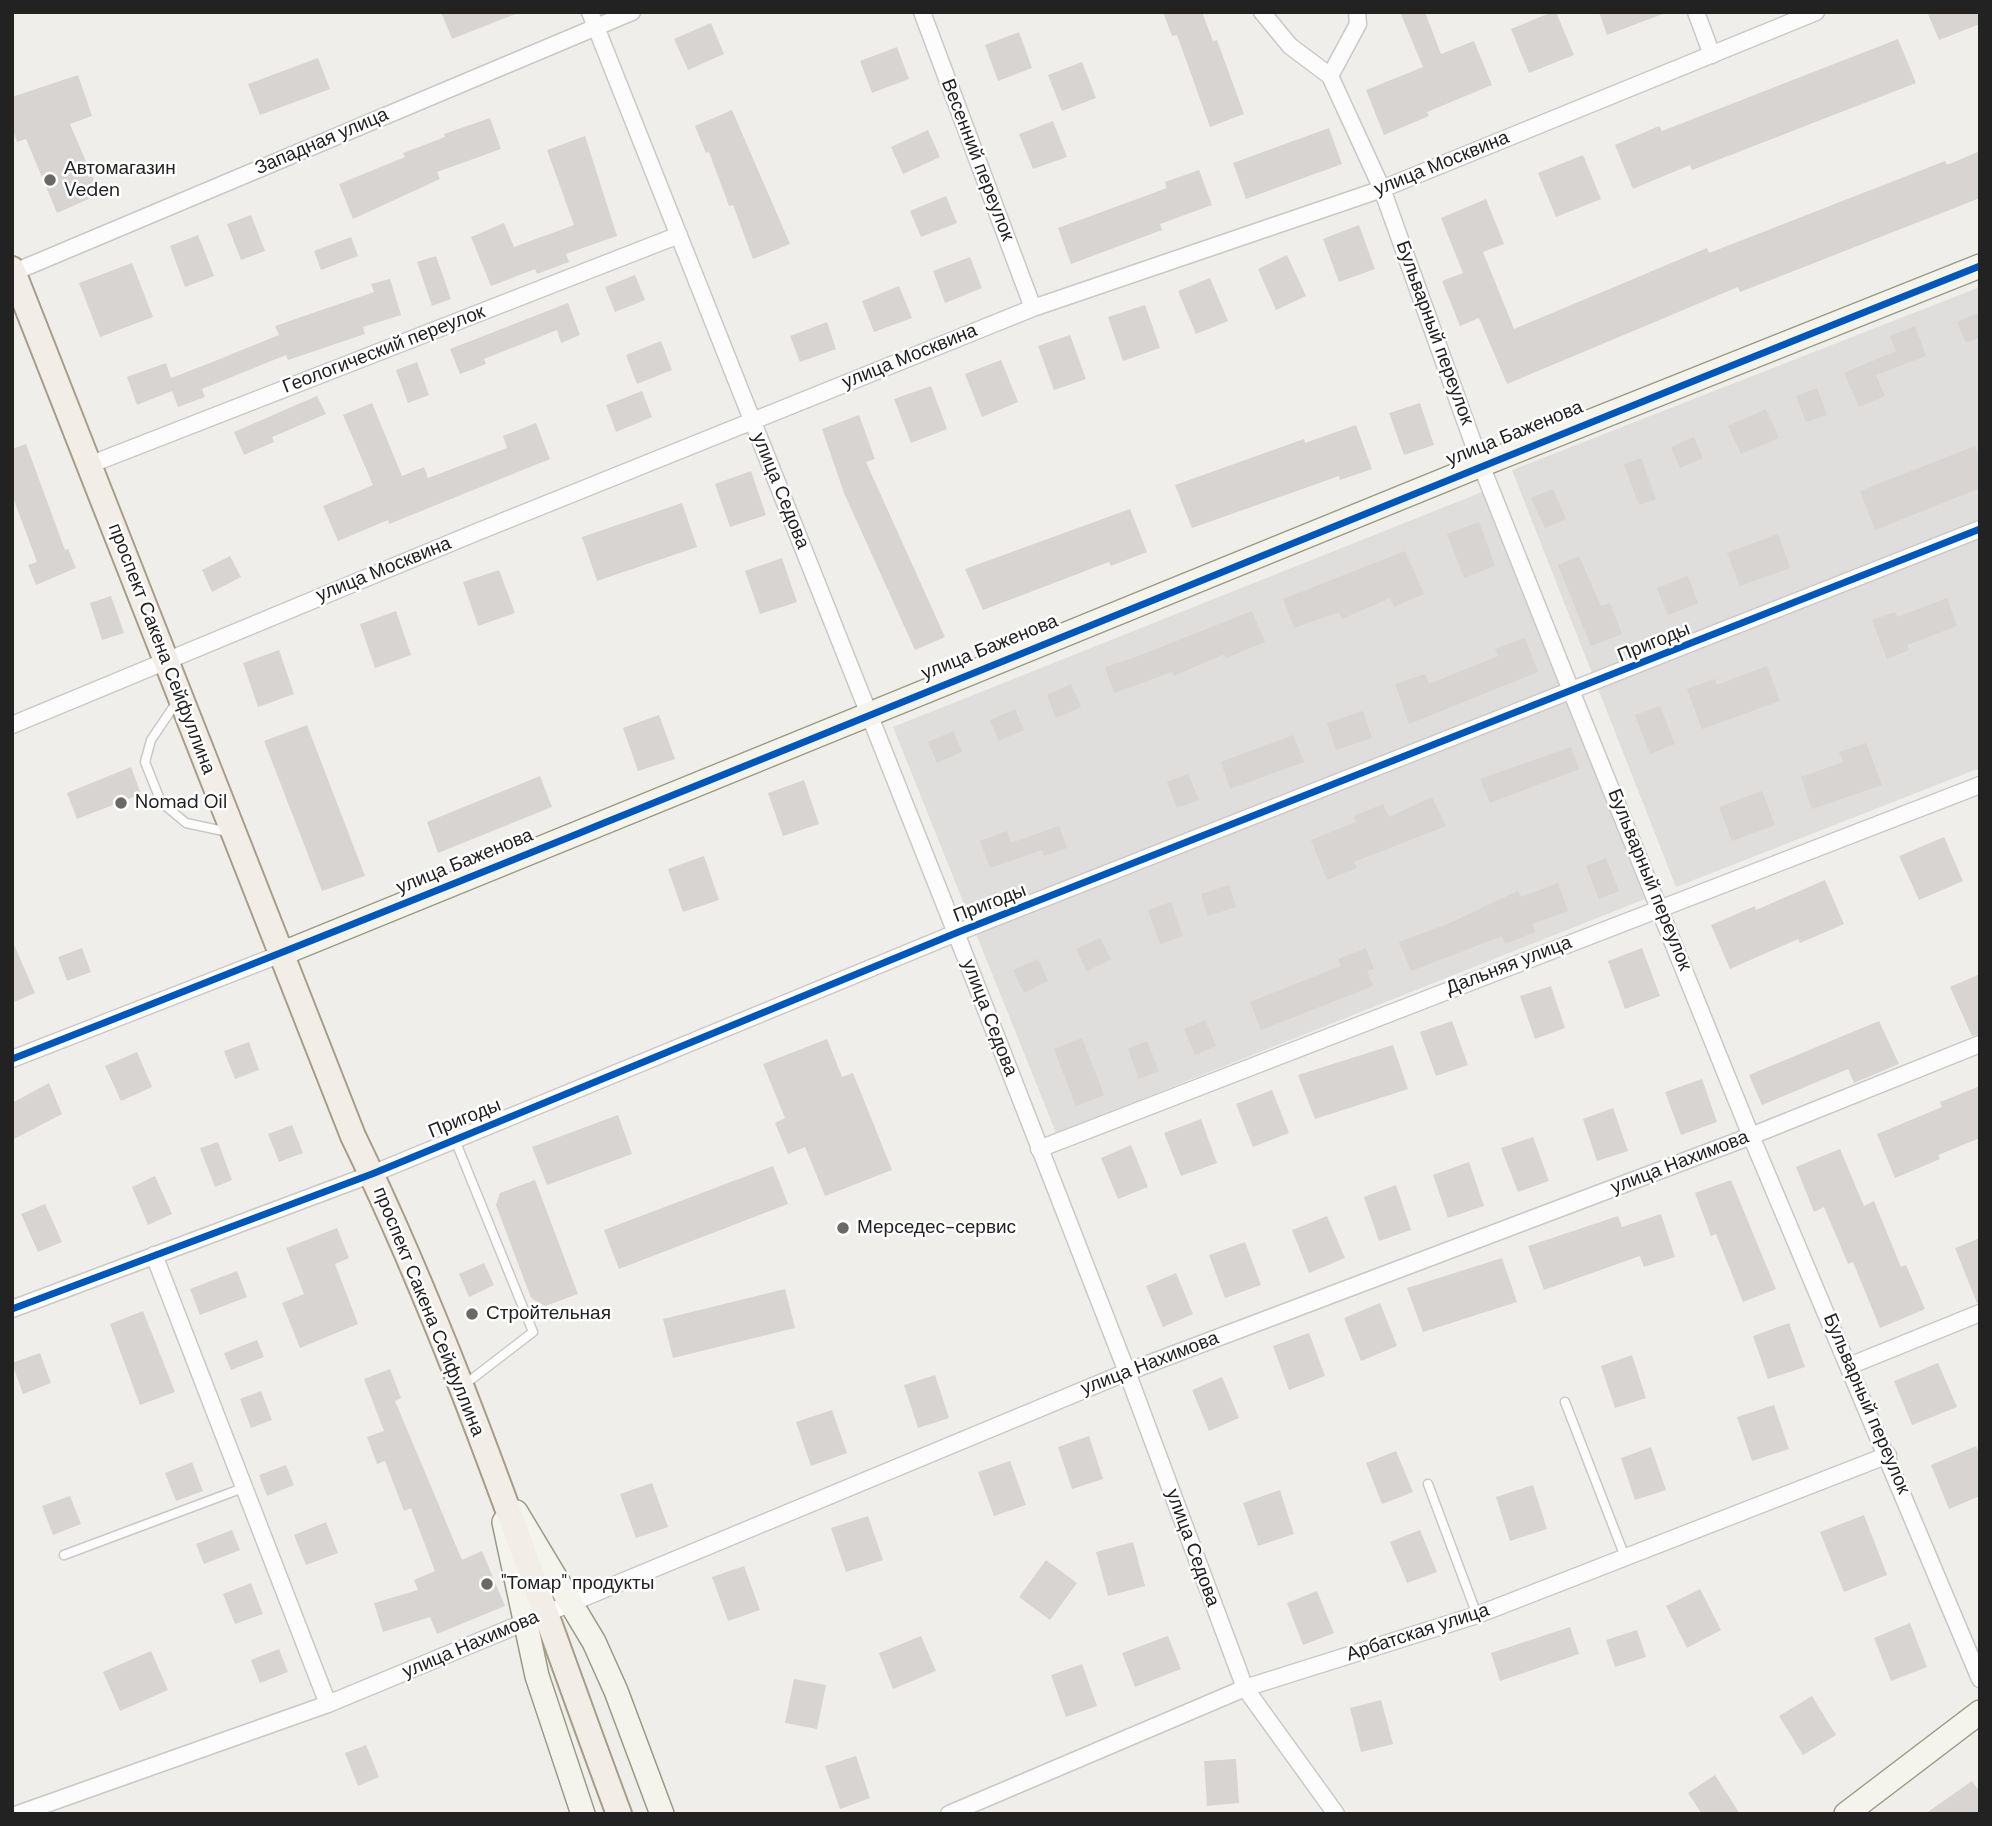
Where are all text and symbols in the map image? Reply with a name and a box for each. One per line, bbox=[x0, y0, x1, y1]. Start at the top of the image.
street label: Весенний переулок bbox=[936, 76, 1018, 244]
street label: Западная улица bbox=[252, 104, 392, 180]
street label: улица Москвина bbox=[1371, 127, 1513, 201]
place label: Автомагазин Veden bbox=[64, 158, 176, 202]
marker: Автомагазин Veden bbox=[42, 172, 58, 188]
street label: Бульварный переулок bbox=[1390, 238, 1478, 428]
street label: Геологический переулок bbox=[280, 301, 488, 399]
street label: улица Москвина bbox=[839, 320, 981, 394]
street label: улица Баженова bbox=[1443, 396, 1587, 472]
street label: улица Седова bbox=[746, 430, 814, 552]
street label: проспект Сакена Сейфуллина bbox=[103, 520, 219, 778]
street label: улица Москвина bbox=[313, 533, 455, 607]
street label: улица Баженова bbox=[918, 610, 1062, 686]
street label: Пригоды bbox=[1614, 618, 1694, 668]
street label: Бульварный переулок bbox=[1602, 786, 1696, 974]
place label: Nomad Oil bbox=[135, 792, 227, 814]
marker: Nomad Oil bbox=[113, 795, 129, 811]
street label: улица Баженова bbox=[393, 824, 537, 900]
street label: Пригоды bbox=[950, 880, 1030, 928]
street label: Дальняя улица bbox=[1443, 932, 1575, 1000]
street label: улица Седова bbox=[956, 956, 1022, 1080]
street label: Пригоды bbox=[425, 1094, 505, 1144]
street label: улица Нахимова bbox=[1608, 1126, 1752, 1200]
street label: проспект Сакена Сейфуллина bbox=[367, 1184, 489, 1440]
place label: Мерседес-сервис bbox=[857, 1217, 1016, 1239]
marker: Мерседес-сервис bbox=[835, 1220, 851, 1236]
place label: Стройтельная bbox=[486, 1303, 611, 1325]
marker: Стройтельная bbox=[464, 1306, 480, 1322]
street label: Бульварный переулок bbox=[1818, 1310, 1914, 1498]
street label: улица Нахимова bbox=[1078, 1327, 1222, 1401]
street label: улица Седова bbox=[1160, 1486, 1224, 1610]
place label: "Томар" продукты bbox=[501, 1573, 654, 1595]
marker: "Томар" продукты bbox=[479, 1576, 495, 1592]
street label: Арбатская улица bbox=[1344, 1599, 1492, 1667]
street label: улица Нахимова bbox=[399, 1606, 543, 1684]

